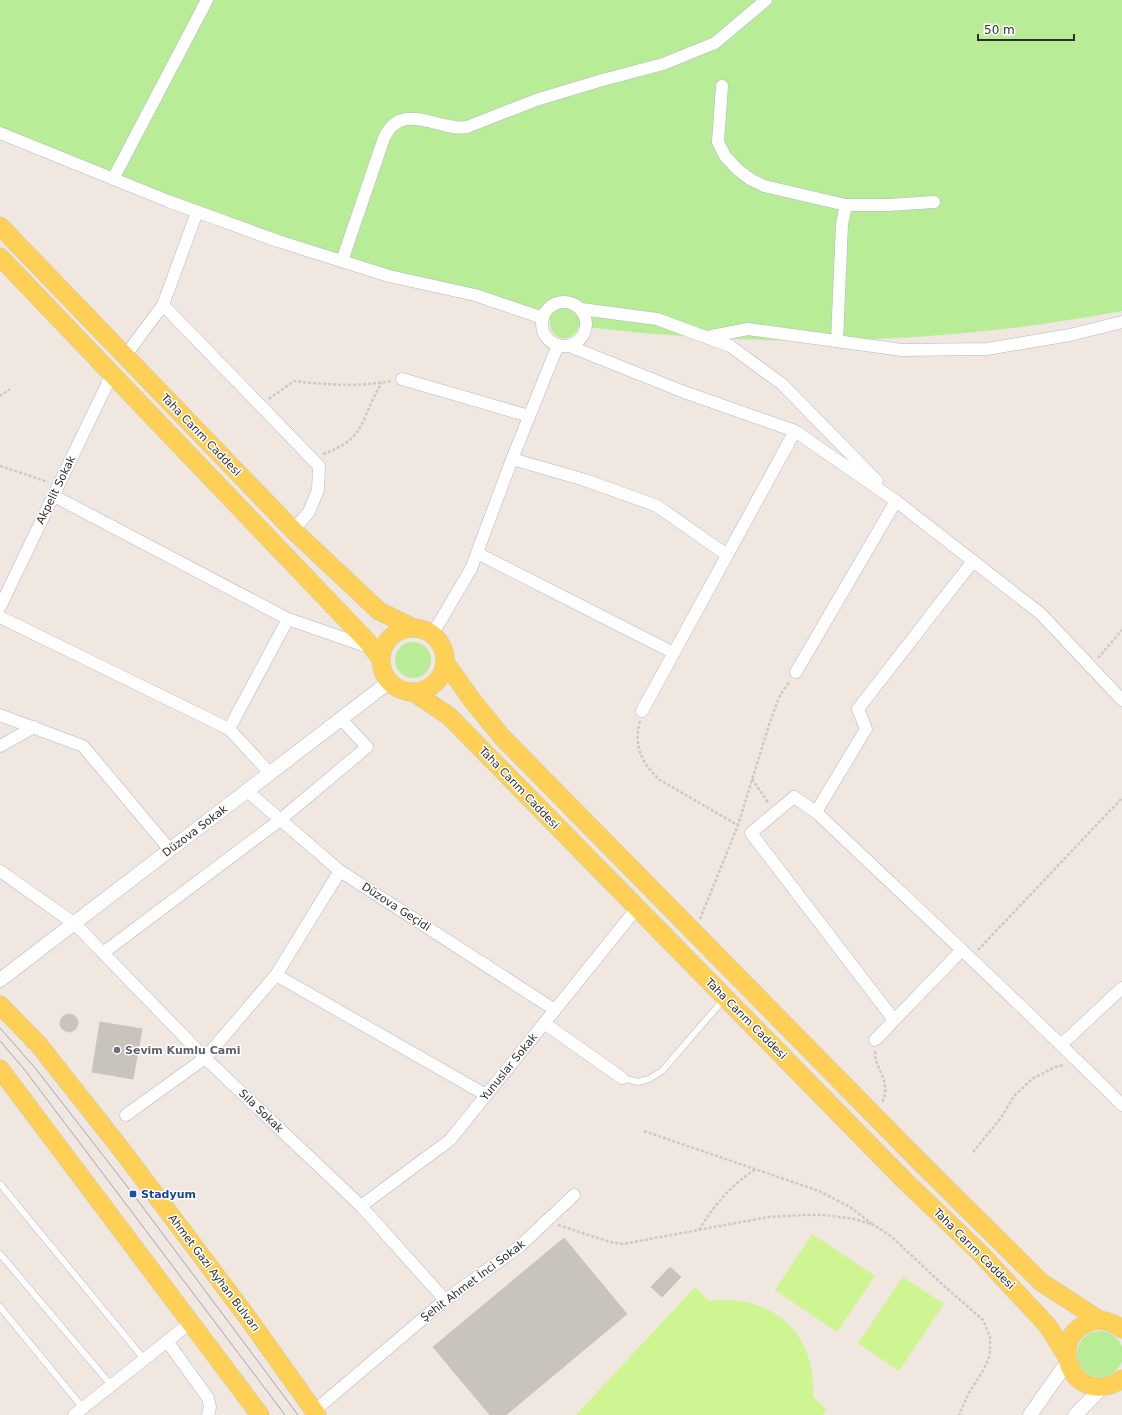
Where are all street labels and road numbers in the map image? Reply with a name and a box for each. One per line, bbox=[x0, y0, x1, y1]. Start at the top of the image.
street label: Taha Carım Caddesi bbox=[158, 391, 244, 479]
street label: Akpelit Sokak bbox=[34, 453, 78, 526]
street label: Taha Carım Caddesi bbox=[476, 744, 562, 832]
street label: Düzova Sokak bbox=[160, 802, 230, 860]
street label: Düzova Geçidi bbox=[359, 880, 433, 934]
street label: Taha Carım Caddesi bbox=[702, 975, 789, 1062]
street label: Yunuslar Sokak bbox=[477, 1030, 541, 1104]
street label: Sıla Sokak bbox=[236, 1087, 286, 1136]
street label: Taha Carım Caddesi bbox=[930, 1205, 1017, 1292]
street label: Ahmet Gazi Ayhan Bulvarı bbox=[166, 1212, 262, 1334]
street label: Şehit Ahmet İnci Sokak bbox=[418, 1237, 528, 1324]

